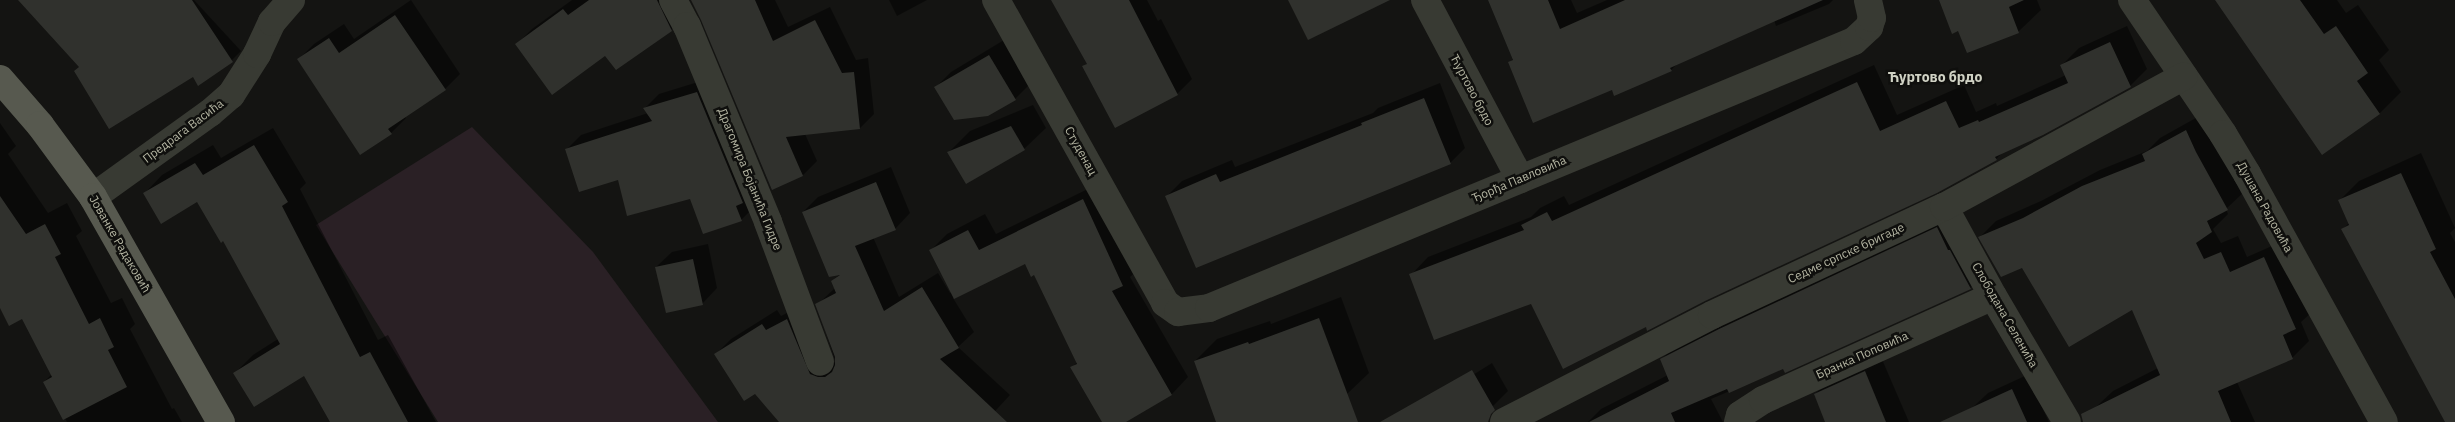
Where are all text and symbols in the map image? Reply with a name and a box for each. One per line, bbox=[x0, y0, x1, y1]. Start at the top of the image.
street label: Ћуртово брдо bbox=[1447, 52, 1497, 128]
district label: Ћуртово брдо bbox=[1888, 69, 1982, 85]
street label: Предрага Васића bbox=[140, 96, 226, 166]
street label: Драгомира Бојанића Гидре bbox=[715, 106, 785, 252]
street label: Студенац bbox=[1062, 124, 1100, 178]
street label: Ђорђа Павловића bbox=[1470, 153, 1568, 205]
street label: Душана Радовића bbox=[2234, 159, 2296, 255]
street label: Јованке Радаковић bbox=[86, 193, 154, 295]
street label: Седме српске бригаде bbox=[1785, 220, 1907, 286]
street label: Слободана Селенића bbox=[1969, 260, 2041, 370]
street label: Бранка Поповића bbox=[1814, 328, 1910, 382]

